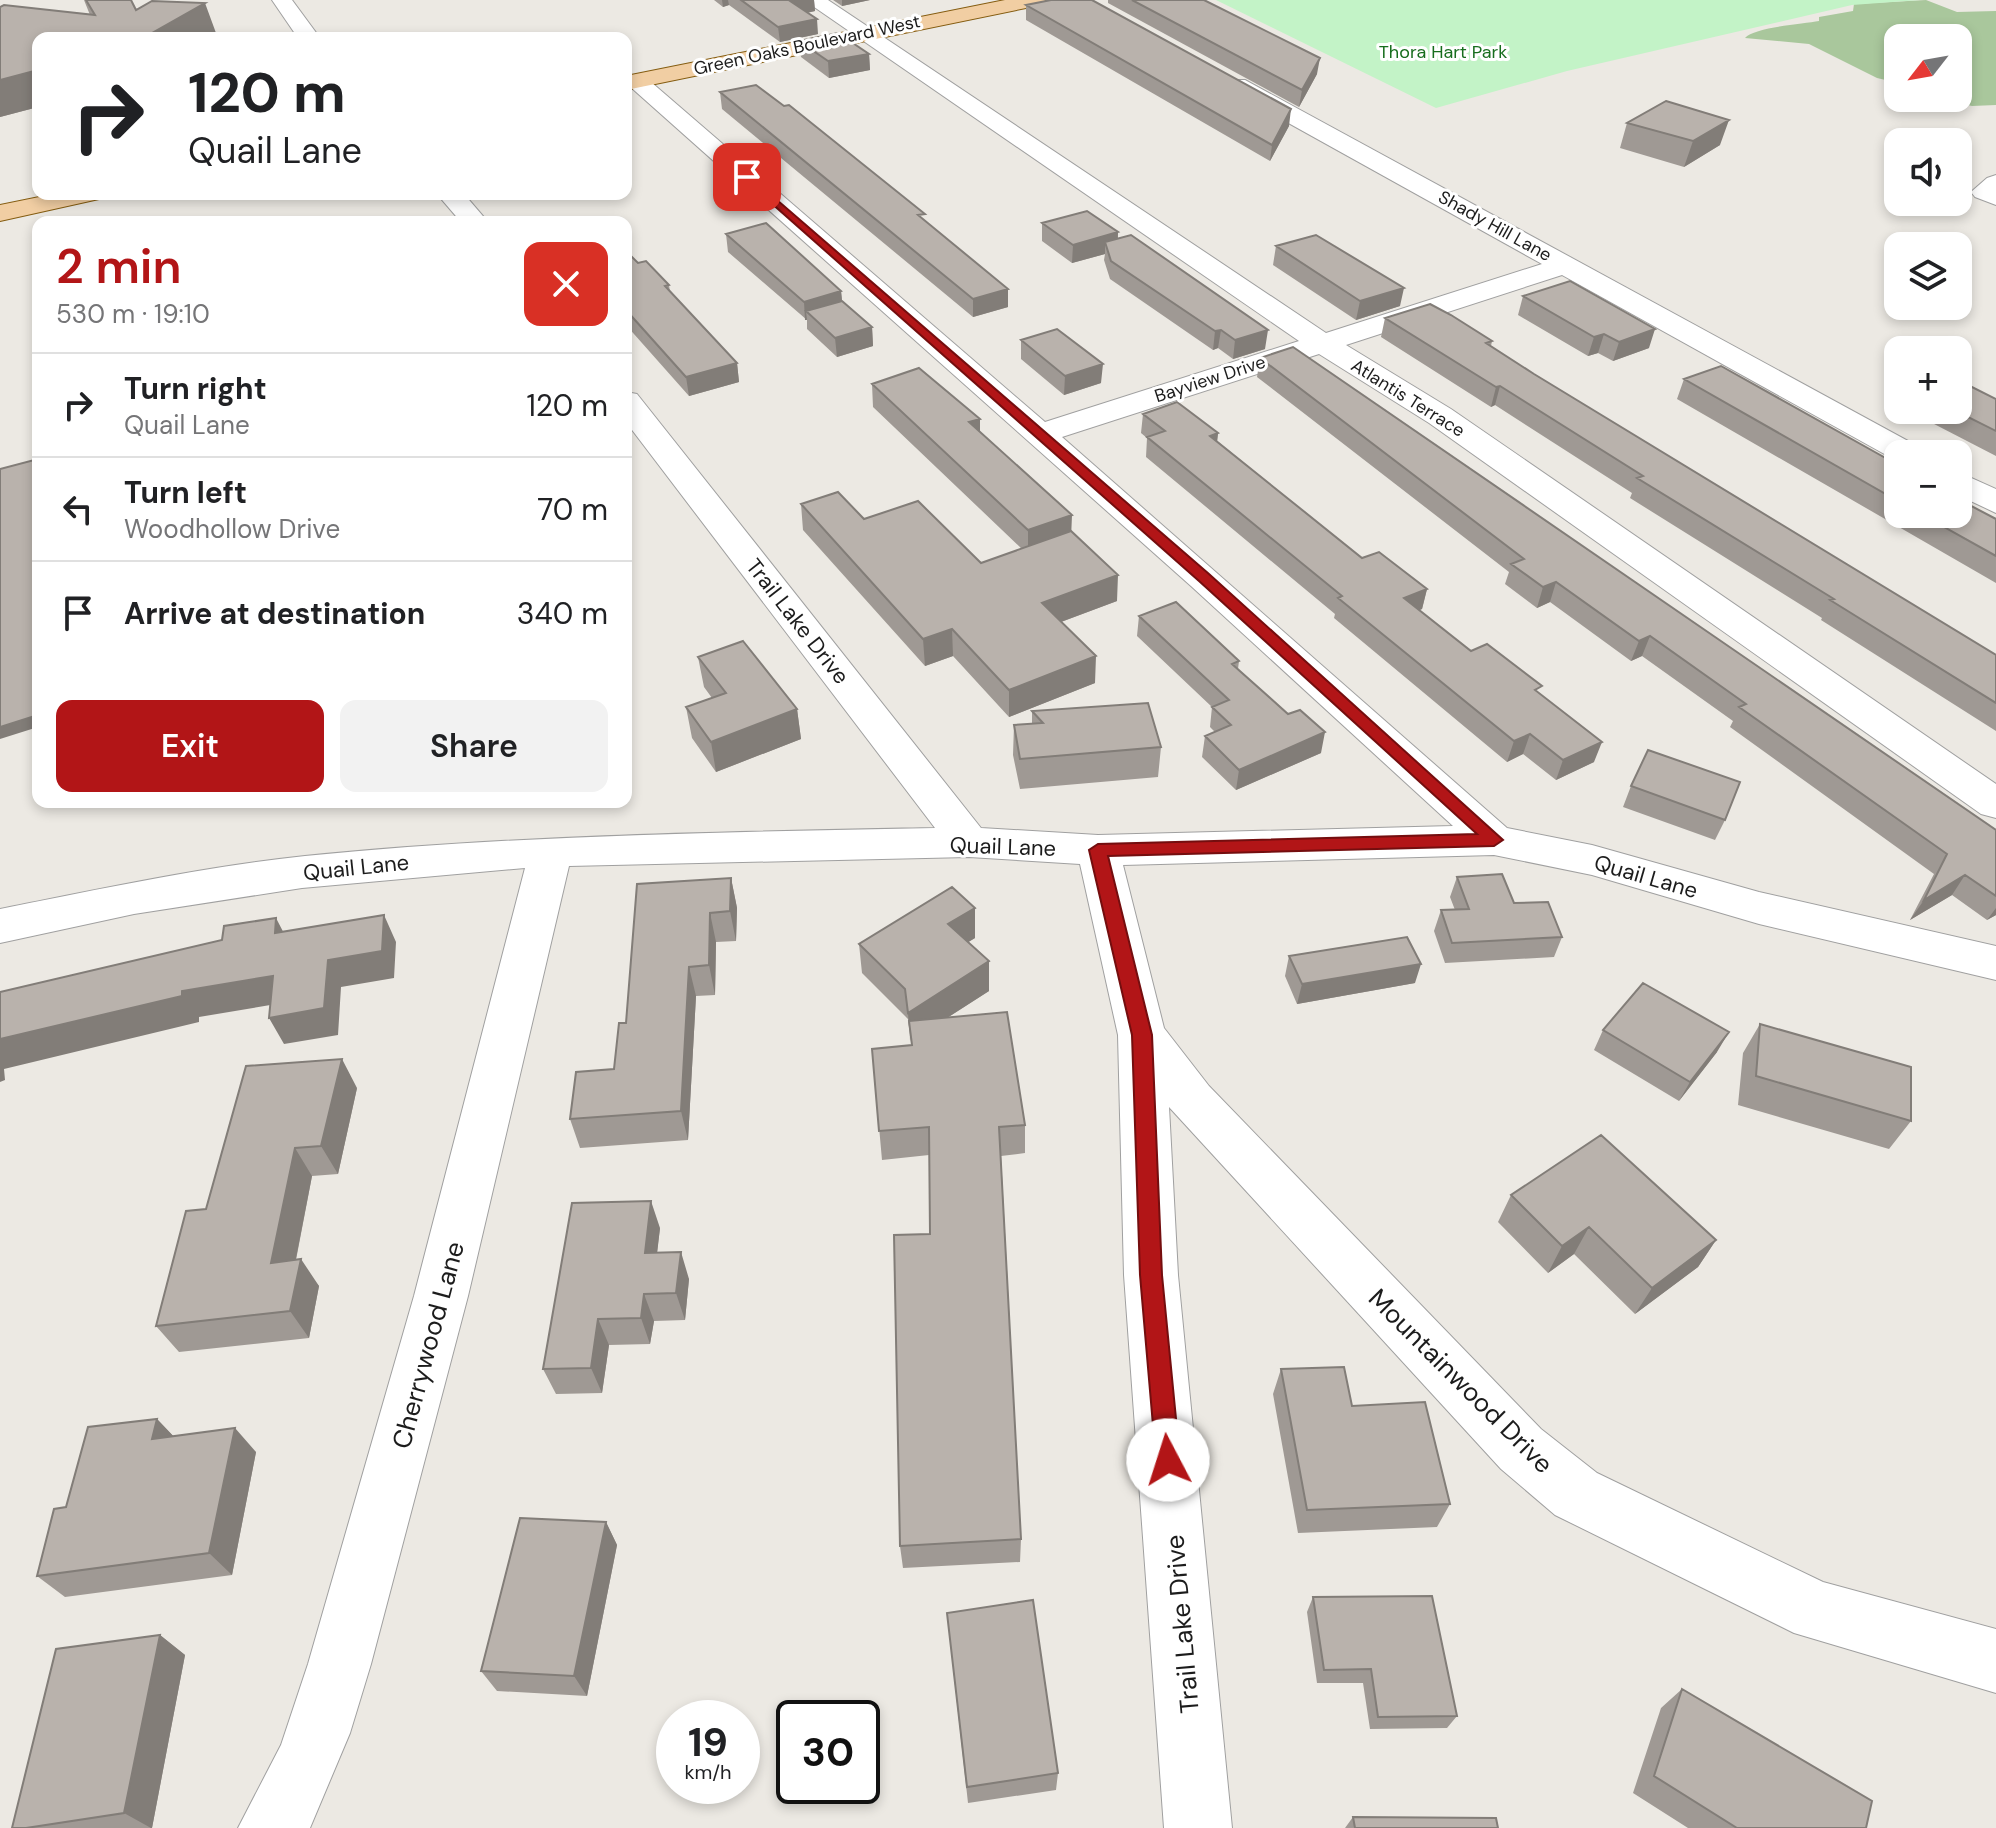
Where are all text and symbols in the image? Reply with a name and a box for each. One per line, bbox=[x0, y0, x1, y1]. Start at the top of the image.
street label: Green Oaks Boulevard West bbox=[692, 9, 922, 81]
north arrow bbox=[1884, 24, 1972, 112]
map controls bbox=[1884, 24, 1972, 528]
park label: Thora Hart Park bbox=[1379, 40, 1507, 64]
text: 120 m bbox=[188, 56, 346, 129]
icon: right bbox=[56, 64, 160, 168]
text: Quail Lane bbox=[188, 127, 362, 174]
button: sound bbox=[1884, 128, 1972, 216]
pin bbox=[713, 143, 781, 211]
icon: arrive bbox=[725, 155, 769, 199]
street label: Shady Hill Lane bbox=[1434, 185, 1556, 267]
button: layers bbox=[1884, 232, 1972, 320]
text: 2 min bbox=[56, 235, 182, 298]
button: close bbox=[524, 242, 608, 326]
text: 530 m · 19:10 bbox=[56, 297, 210, 331]
button: + bbox=[1884, 336, 1972, 424]
street label: Bayview Drive bbox=[1152, 350, 1268, 408]
street label: Atlantis Terrace bbox=[1347, 353, 1469, 443]
text: Turn right bbox=[124, 369, 267, 408]
icon: right bbox=[56, 383, 100, 427]
text: 120 m bbox=[526, 386, 608, 425]
text: Quail Lane bbox=[124, 408, 250, 442]
button: − bbox=[1884, 440, 1972, 528]
text: Turn left bbox=[124, 473, 247, 512]
icon: left bbox=[56, 487, 100, 531]
text: 70 m bbox=[537, 490, 608, 529]
text: Woodhollow Drive bbox=[124, 512, 340, 546]
street label: Trail Lake Drive bbox=[740, 553, 856, 690]
icon: arrive bbox=[56, 591, 100, 635]
text: Arrive at destination bbox=[124, 594, 425, 633]
text: 340 m bbox=[517, 594, 608, 633]
button: Exit bbox=[56, 700, 324, 792]
button: Share bbox=[340, 700, 608, 792]
street label: Quail Lane bbox=[949, 830, 1057, 863]
street label: Quail Lane bbox=[302, 848, 410, 887]
street label: Quail Lane bbox=[1591, 848, 1701, 905]
street label: Cherrywood Lane bbox=[384, 1238, 472, 1452]
street label: Mountainwood Drive bbox=[1361, 1281, 1561, 1481]
position arrow bbox=[1126, 1418, 1210, 1502]
street label: Trail Lake Drive bbox=[1157, 1533, 1207, 1715]
speed limit sign: 30 bbox=[776, 1700, 880, 1804]
text: 19 bbox=[688, 1716, 728, 1768]
text: km/h bbox=[684, 1759, 732, 1785]

